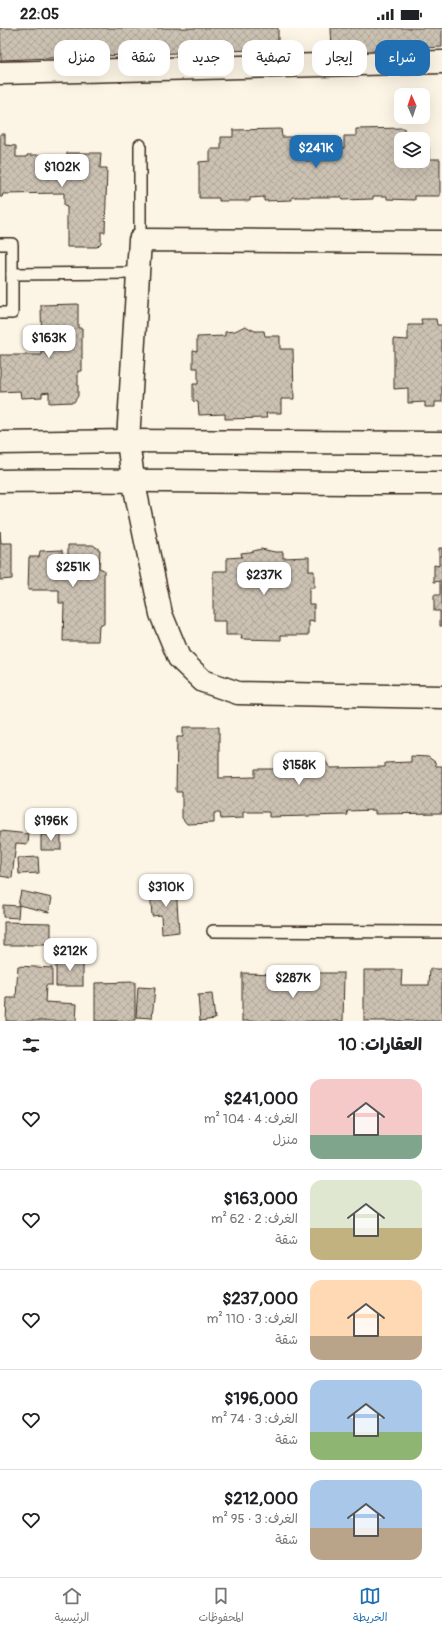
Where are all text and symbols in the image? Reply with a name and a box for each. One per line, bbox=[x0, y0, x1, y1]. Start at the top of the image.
text: 22:05 bbox=[20, 5, 59, 24]
chip: منزل bbox=[54, 40, 110, 76]
chip: شقة bbox=[118, 40, 170, 76]
chip: جديد bbox=[178, 40, 234, 76]
chip: تصفية bbox=[242, 40, 304, 76]
chip: إيجار bbox=[312, 40, 367, 76]
chip: شراء bbox=[375, 40, 430, 76]
north arrow bbox=[394, 88, 430, 124]
map controls bbox=[394, 88, 430, 168]
button: layers bbox=[394, 132, 430, 168]
pin: $241K bbox=[288, 135, 344, 169]
text: $241K bbox=[299, 140, 333, 156]
pin: $102K bbox=[34, 154, 90, 188]
text: $102K bbox=[44, 159, 80, 175]
pin: $163K bbox=[21, 325, 77, 359]
text: $163K bbox=[32, 330, 66, 346]
pin: $251K bbox=[45, 554, 101, 588]
text: $251K bbox=[56, 559, 90, 575]
pin: $237K bbox=[236, 562, 292, 596]
text: $237K bbox=[246, 567, 282, 583]
pin: $158K bbox=[271, 752, 327, 786]
text: $158K bbox=[282, 757, 316, 773]
pin: $196K bbox=[23, 808, 79, 842]
text: $196K bbox=[34, 813, 68, 829]
pin: $310K bbox=[138, 874, 194, 908]
text: $310K bbox=[148, 879, 184, 895]
pin: $212K bbox=[42, 938, 98, 972]
text: $212K bbox=[53, 943, 87, 959]
pin: $287K bbox=[265, 965, 321, 999]
text: $287K bbox=[275, 970, 311, 986]
icon: filters bbox=[20, 1034, 42, 1056]
text: العقارات: 10 bbox=[339, 1034, 422, 1055]
text: $241,000 bbox=[224, 1088, 298, 1109]
icon: home bbox=[342, 1095, 390, 1143]
icon: heart bbox=[20, 1108, 42, 1130]
text: الغرف: 4 · 104 m² bbox=[204, 1111, 298, 1127]
text: منزل bbox=[272, 1132, 298, 1148]
text: $163,000 bbox=[224, 1188, 298, 1209]
icon: home bbox=[342, 1196, 390, 1244]
icon: heart bbox=[20, 1209, 42, 1231]
text: الغرف: 2 · 62 m² bbox=[211, 1211, 298, 1227]
text: شقة bbox=[275, 1232, 298, 1248]
text: $237,000 bbox=[222, 1288, 298, 1309]
icon: home bbox=[342, 1296, 390, 1344]
icon: heart bbox=[20, 1309, 42, 1331]
text: الغرف: 3 · 110 m² bbox=[207, 1311, 298, 1327]
text: شقة bbox=[275, 1332, 298, 1348]
text: $196,000 bbox=[224, 1388, 298, 1409]
icon: home bbox=[342, 1396, 390, 1444]
icon: heart bbox=[20, 1409, 42, 1431]
text: الغرف: 3 · 74 m² bbox=[211, 1411, 298, 1427]
text: شقة bbox=[275, 1432, 298, 1448]
text: $212,000 bbox=[224, 1488, 298, 1509]
icon: home bbox=[342, 1496, 390, 1544]
icon: heart bbox=[20, 1509, 42, 1531]
text: الغرف: 3 · 95 m² bbox=[212, 1511, 298, 1527]
text: شقة bbox=[275, 1532, 298, 1548]
tab: الرئيسية bbox=[55, 1585, 89, 1627]
tab: المحفوظات bbox=[198, 1585, 244, 1627]
tab: الخريطة bbox=[353, 1585, 387, 1627]

